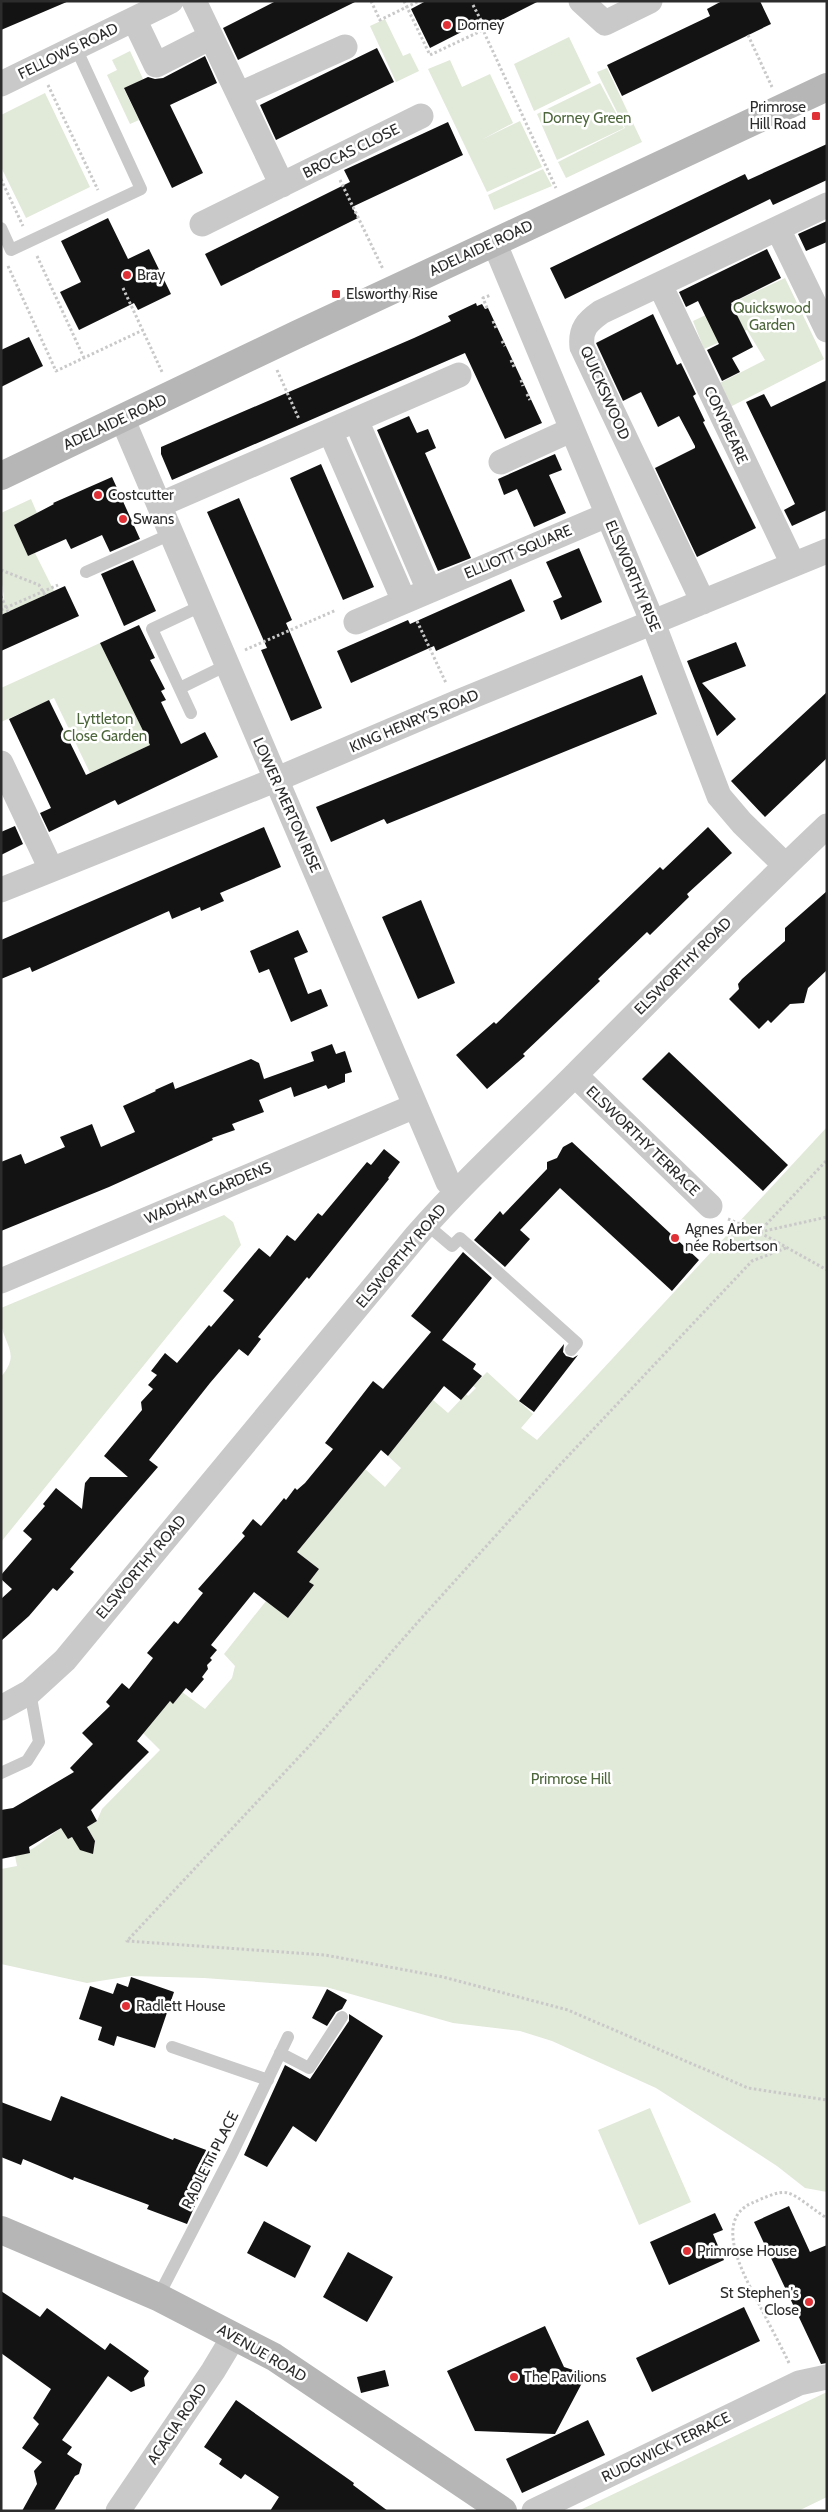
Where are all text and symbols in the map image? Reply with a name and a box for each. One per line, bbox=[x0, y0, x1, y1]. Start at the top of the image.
place label: Dorney bbox=[457, 16, 505, 34]
street label: FELLOWS ROAD bbox=[15, 19, 121, 83]
marker: Dorney bbox=[441, 19, 453, 31]
place label: Primrose Hill Road bbox=[749, 98, 806, 133]
park label: Dorney Green bbox=[542, 109, 632, 127]
marker: Primrose Hill Road bbox=[810, 110, 822, 122]
street label: BROCAS CLOSE bbox=[300, 120, 402, 182]
street label: ADELAIDE ROAD bbox=[426, 216, 536, 280]
place label: Bray bbox=[137, 266, 165, 284]
marker: Bray bbox=[121, 269, 133, 281]
place label: Elsworthy Rise bbox=[346, 285, 438, 303]
marker: Elsworthy Rise bbox=[330, 288, 342, 300]
park label: Quickswood Garden bbox=[733, 299, 811, 334]
street label: QUICKSWOOD bbox=[576, 343, 634, 443]
street label: CONYBEARE bbox=[700, 383, 752, 467]
street label: ADELAIDE ROAD bbox=[60, 390, 170, 454]
place label: Costcutter bbox=[108, 486, 174, 504]
marker: Costcutter bbox=[92, 489, 104, 501]
place label: Swans bbox=[133, 510, 174, 528]
marker: Swans bbox=[117, 513, 129, 525]
street label: ELSWORTHY RISE bbox=[601, 517, 665, 635]
street label: ELLIOTT SQUARE bbox=[461, 521, 575, 583]
street label: KING HENRY'S ROAD bbox=[347, 686, 481, 756]
park label: Lyttleton Close Garden bbox=[63, 710, 147, 745]
street label: LOWER MERTON RISE bbox=[249, 735, 325, 875]
street label: ELSWORTHY ROAD bbox=[631, 914, 735, 1018]
street label: ELSWORTHY TERRACE bbox=[583, 1082, 703, 1200]
street label: WADHAM GARDENS bbox=[142, 1158, 274, 1228]
street label: ELSWORTHY ROAD bbox=[352, 1200, 450, 1312]
place label: Agnes Arber née Robertson bbox=[685, 1220, 778, 1255]
marker: Agnes Arber née Robertson bbox=[669, 1232, 681, 1244]
street label: ELSWORTHY ROAD bbox=[92, 1511, 190, 1623]
park label: Primrose Hill bbox=[531, 1770, 612, 1788]
place label: Radlett House bbox=[136, 1997, 226, 2015]
marker: Radlett House bbox=[120, 2000, 132, 2012]
street label: RADLETT PLACE bbox=[178, 2108, 242, 2212]
place label: Primrose House bbox=[697, 2242, 797, 2260]
marker: Primrose House bbox=[681, 2245, 693, 2257]
place label: St Stephen's Close bbox=[720, 2284, 799, 2319]
marker: St Stephen's Close bbox=[803, 2296, 815, 2308]
street label: AVENUE ROAD bbox=[214, 2320, 310, 2386]
place label: The Pavilions bbox=[524, 2368, 607, 2386]
marker: The Pavilions bbox=[508, 2371, 520, 2383]
street label: ACACIA ROAD bbox=[143, 2380, 211, 2468]
street label: RUDGWICK TERRACE bbox=[599, 2408, 733, 2486]

